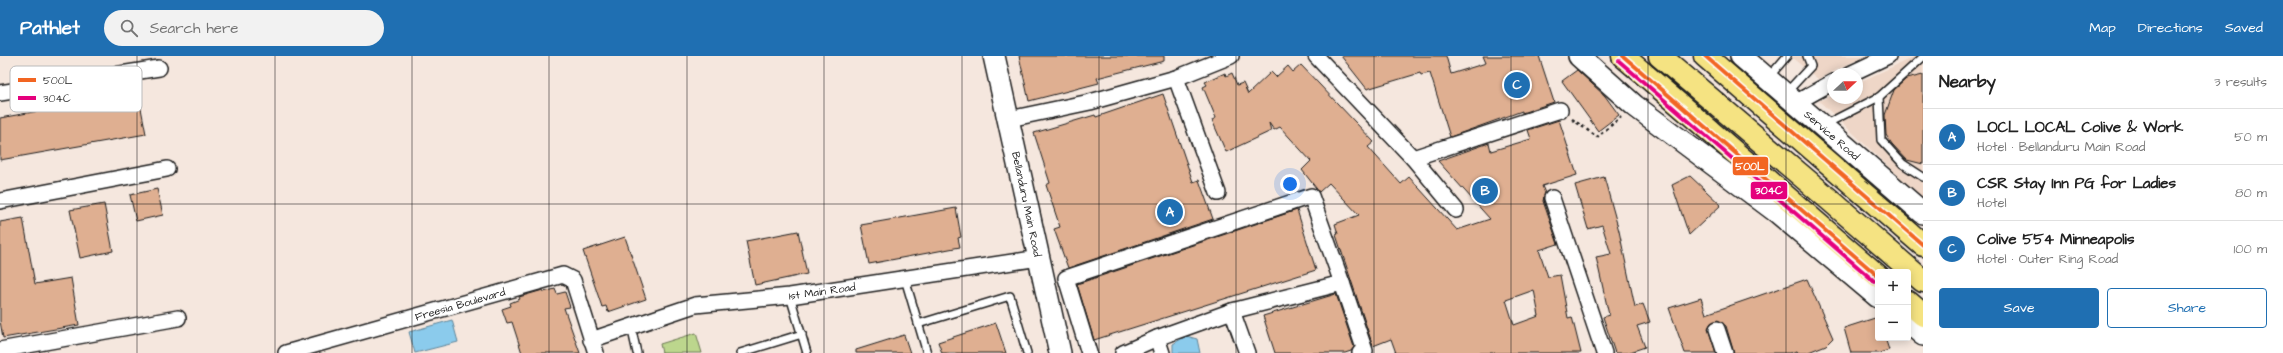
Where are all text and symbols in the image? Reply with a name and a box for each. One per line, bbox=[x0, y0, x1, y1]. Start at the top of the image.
search box bbox=[104, 10, 384, 46]
text: Pathlet bbox=[20, 15, 80, 42]
icon: search bbox=[118, 17, 140, 39]
text: Search here bbox=[150, 18, 238, 39]
text: Map bbox=[2089, 18, 2116, 38]
text: Directions bbox=[2138, 18, 2203, 38]
text: Saved bbox=[2225, 18, 2263, 38]
legend bbox=[10, 66, 142, 112]
north arrow bbox=[1827, 68, 1863, 104]
pin: C bbox=[1504, 70, 1530, 100]
text: Nearby bbox=[1939, 70, 1996, 94]
text: 500L bbox=[43, 73, 73, 88]
text: 3 results bbox=[2214, 73, 2267, 91]
text: 304C bbox=[43, 91, 71, 106]
street label: Service Road bbox=[1801, 107, 1863, 164]
text: LOCL LOCAL Colive & Work bbox=[1977, 117, 2183, 138]
text: A bbox=[1948, 128, 1956, 146]
text: 50 m bbox=[2234, 128, 2267, 146]
text: Hotel · Bellanduru Main Road bbox=[1977, 138, 2145, 156]
street label: Bellanduru Main Road bbox=[1008, 150, 1045, 258]
line badge: 500L bbox=[1732, 156, 1769, 176]
text: 500L bbox=[1735, 159, 1765, 174]
text: CSR Stay Inn PG for Ladies bbox=[1977, 173, 2176, 194]
your location bbox=[1280, 174, 1300, 194]
pin: B bbox=[1472, 176, 1498, 206]
line badge: 304C bbox=[1750, 181, 1788, 200]
text: 304C bbox=[1754, 183, 1783, 198]
text: B bbox=[1947, 184, 1957, 202]
text: 80 m bbox=[2235, 184, 2267, 202]
text: Hotel bbox=[1977, 194, 2007, 212]
pin: A bbox=[1157, 197, 1183, 227]
text: Colive 554 Minneapolis bbox=[1977, 229, 2134, 250]
text: C bbox=[1947, 240, 1957, 258]
text: 100 m bbox=[2234, 240, 2267, 258]
text: Hotel · Outer Ring Road bbox=[1977, 250, 2118, 268]
map controls bbox=[1875, 269, 1911, 341]
button: + bbox=[1875, 269, 1911, 305]
street label: 1st Main Road bbox=[788, 279, 857, 304]
street label: Freesia Boulevard bbox=[413, 284, 507, 325]
button: Save bbox=[1939, 288, 2099, 328]
button: Share bbox=[2107, 288, 2267, 328]
button: − bbox=[1875, 305, 1911, 341]

